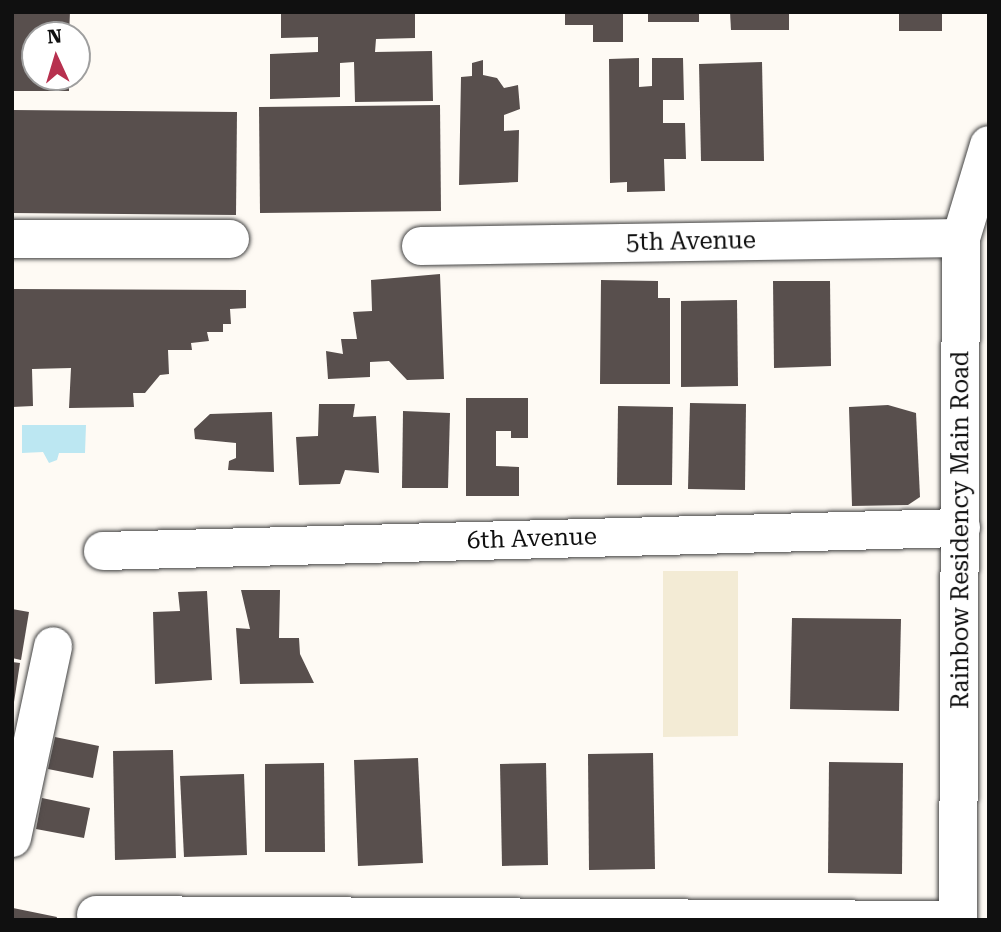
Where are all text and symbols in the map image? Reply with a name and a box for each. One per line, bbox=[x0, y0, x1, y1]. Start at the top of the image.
north arrow bbox=[21, 21, 91, 91]
text: N bbox=[47, 25, 63, 49]
street label: 5th Avenue bbox=[626, 226, 756, 258]
street label: Rainbow Residency Main Road bbox=[947, 351, 975, 709]
street label: 6th Avenue bbox=[467, 522, 597, 556]

